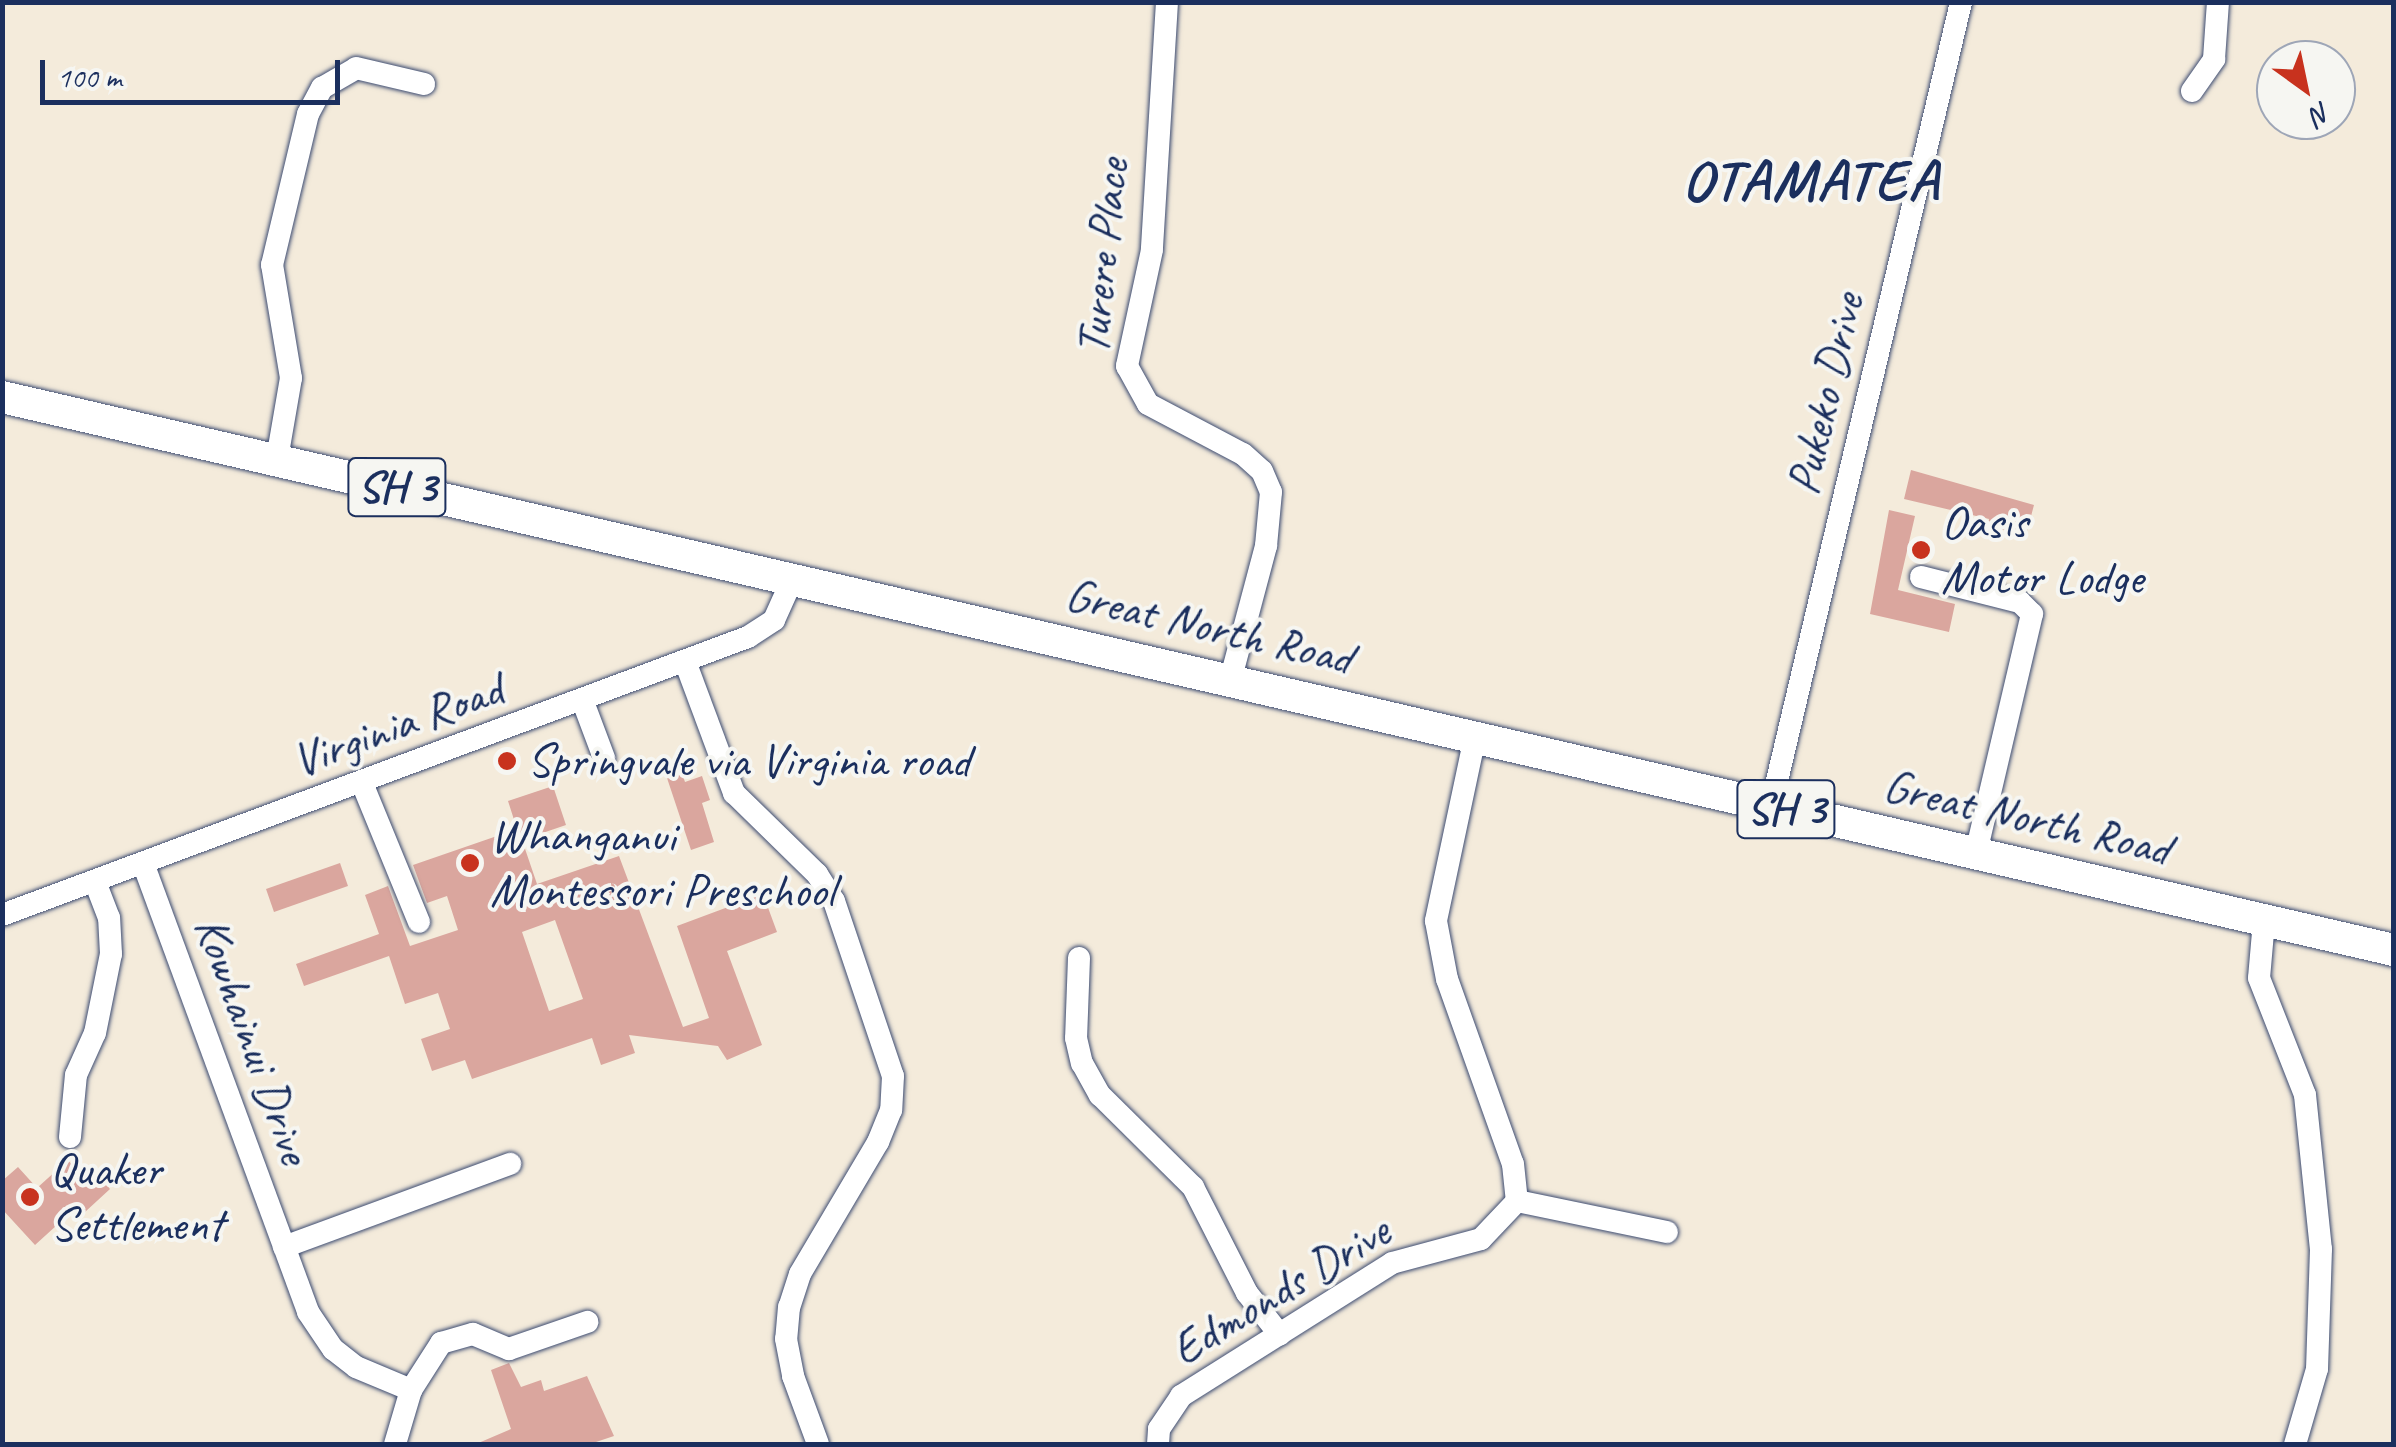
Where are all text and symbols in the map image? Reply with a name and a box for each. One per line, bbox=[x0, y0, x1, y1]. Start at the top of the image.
scale bar bbox=[45, 40, 345, 102]
north arrow bbox=[2256, 40, 2356, 140]
text: 100 m bbox=[57, 58, 122, 96]
text: N bbox=[2305, 95, 2338, 133]
district label: OTAMATEA bbox=[1682, 145, 1940, 215]
street label: Turere Place bbox=[1063, 156, 1141, 358]
street label: Pukeko Drive bbox=[1774, 288, 1876, 500]
road number: SH 3 bbox=[347, 447, 447, 527]
place label: Oasis Motor Lodge bbox=[1941, 493, 2143, 606]
marker: Oasis Motor Lodge bbox=[1910, 539, 1932, 561]
street label: Great North Road bbox=[1058, 565, 1360, 687]
street label: Virginia Road bbox=[284, 660, 510, 790]
place label: Springvale via Virginia road bbox=[527, 732, 971, 790]
marker: Springvale via Virginia road bbox=[496, 750, 518, 772]
street label: Great North Road bbox=[1876, 756, 2178, 878]
road number: SH 3 bbox=[1736, 769, 1836, 849]
place label: Whanganui Montessori Preschool bbox=[490, 806, 836, 919]
marker: Whanganui Montessori Preschool bbox=[459, 852, 481, 874]
street label: Kowhainui Drive bbox=[182, 908, 324, 1172]
place label: Quaker Settlement bbox=[50, 1140, 223, 1253]
marker: Quaker Settlement bbox=[19, 1186, 41, 1208]
street label: Edmonds Drive bbox=[1160, 1202, 1400, 1378]

